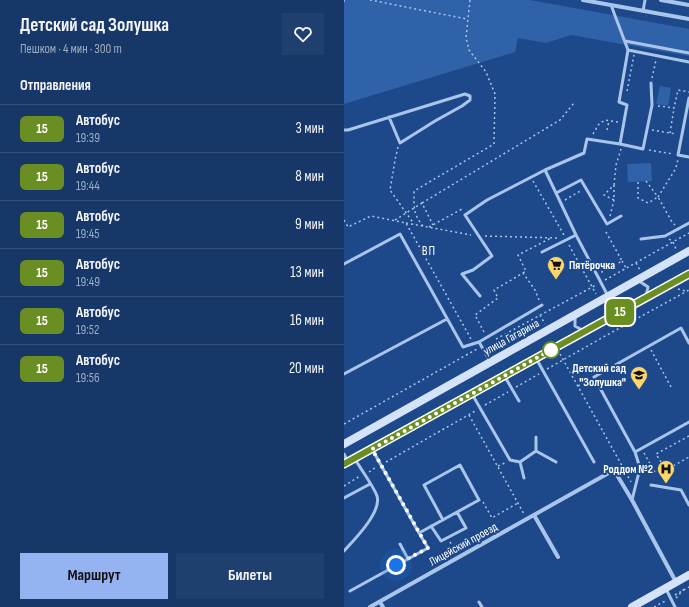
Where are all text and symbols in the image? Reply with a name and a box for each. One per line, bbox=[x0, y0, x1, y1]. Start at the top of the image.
button: heart bbox=[282, 13, 324, 55]
text: Детский сад Золушка bbox=[20, 14, 169, 37]
text: Пешком · 4 мин · 300 m bbox=[20, 41, 122, 57]
text: Отправления bbox=[20, 76, 91, 95]
text: Автобус bbox=[76, 111, 120, 130]
text: 3 мин bbox=[295, 119, 324, 138]
text: 15 bbox=[36, 120, 48, 137]
text: 19:39 bbox=[76, 130, 100, 146]
text: Автобус bbox=[76, 159, 120, 178]
text: 8 мин bbox=[295, 167, 324, 186]
text: 15 bbox=[36, 168, 48, 185]
text: 19:44 bbox=[76, 178, 100, 194]
text: Автобус bbox=[76, 207, 120, 226]
text: 9 мин bbox=[295, 215, 324, 234]
text: 15 bbox=[36, 216, 48, 233]
text: 19:45 bbox=[76, 226, 99, 242]
district label: ВП bbox=[422, 243, 436, 259]
text: Автобус bbox=[76, 255, 120, 274]
supermarket icon: Пятёрочка bbox=[546, 255, 566, 280]
place label: Пятёрочка bbox=[569, 258, 615, 273]
text: 13 мин bbox=[290, 263, 324, 282]
text: 15 bbox=[36, 264, 48, 281]
text: 19:49 bbox=[76, 274, 100, 290]
line badge: 15 bbox=[602, 299, 638, 325]
text: Автобус bbox=[76, 303, 120, 322]
text: 15 bbox=[614, 303, 626, 320]
text: 16 мин bbox=[290, 311, 324, 330]
text: 15 bbox=[36, 312, 48, 329]
street label: улица Гагарина bbox=[481, 316, 542, 359]
text: 19:52 bbox=[76, 322, 99, 338]
unlabelled marker bbox=[542, 341, 560, 359]
text: Автобус bbox=[76, 351, 120, 370]
text: 20 мин bbox=[289, 359, 324, 378]
text: 15 bbox=[36, 360, 48, 377]
place label: Детский сад "Золушка" bbox=[572, 361, 626, 390]
school or university icon: Детский сад "Золушка" bbox=[629, 365, 649, 390]
text: 19:56 bbox=[76, 370, 100, 386]
hospital icon: Роддом №2 bbox=[656, 459, 676, 484]
place label: Роддом №2 bbox=[603, 462, 653, 477]
street label: Лицейский проезд bbox=[426, 519, 500, 569]
button: Маршрут bbox=[20, 553, 168, 599]
button: Билеты bbox=[176, 553, 324, 599]
your location bbox=[386, 555, 406, 575]

